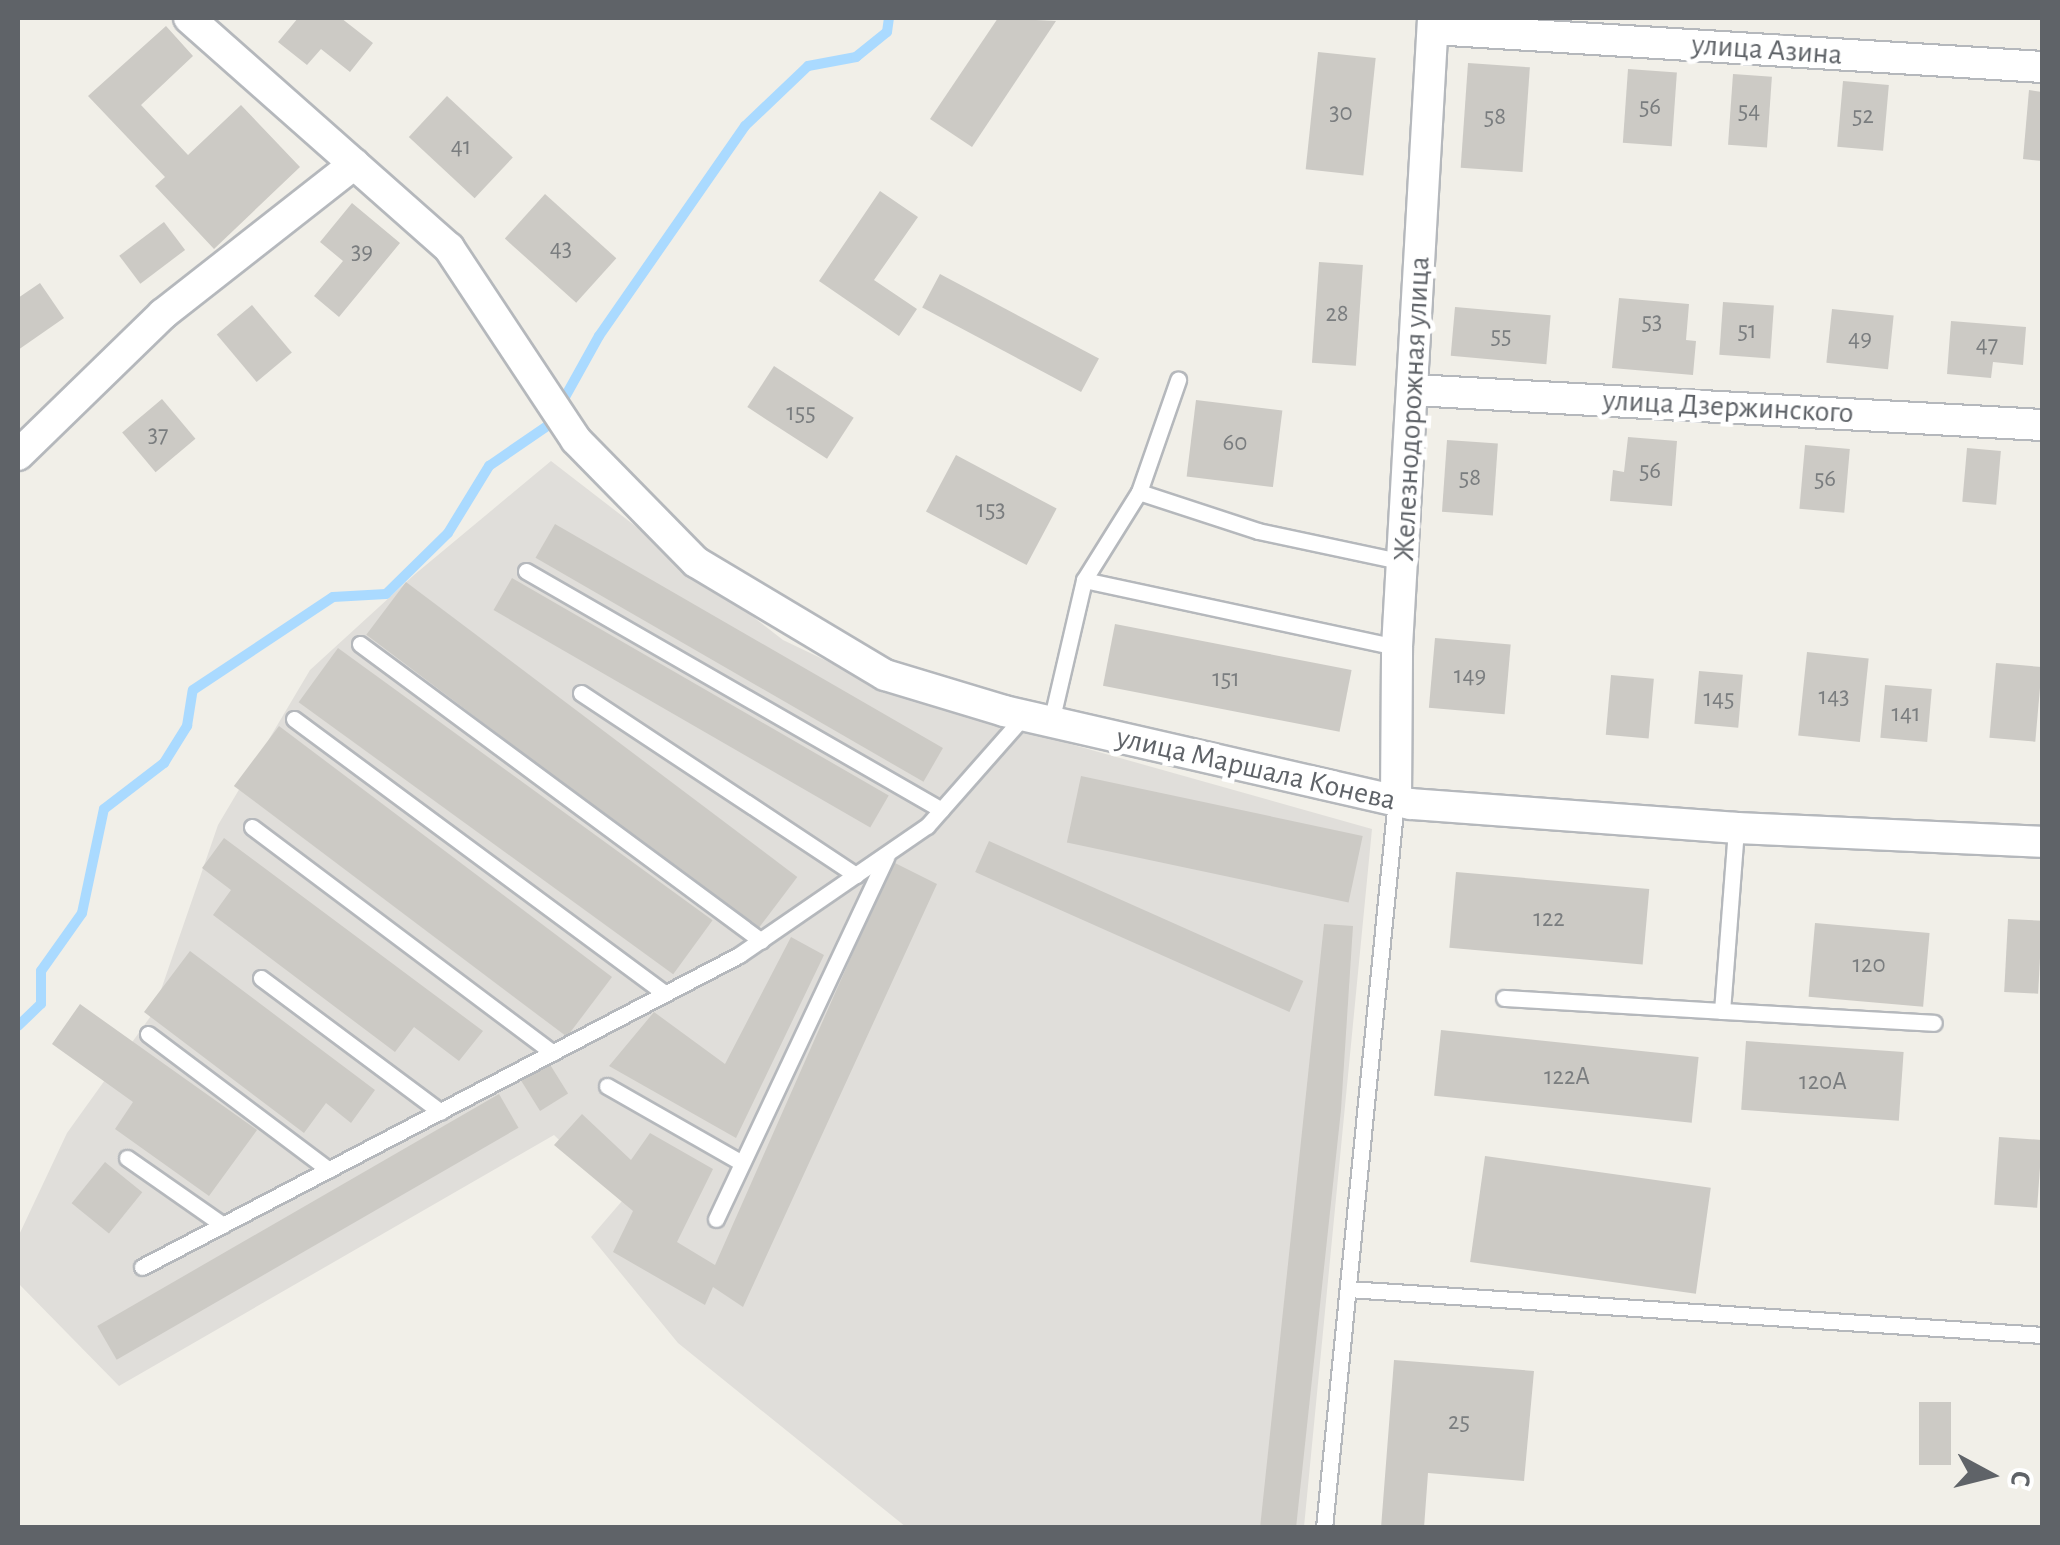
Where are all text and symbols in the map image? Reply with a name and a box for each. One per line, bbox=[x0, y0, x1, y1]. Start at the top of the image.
street label: улица Азина bbox=[1690, 27, 1844, 73]
house number: 56 bbox=[1639, 92, 1661, 122]
house number: 54 bbox=[1738, 96, 1760, 126]
house number: 30 bbox=[1329, 98, 1353, 128]
house number: 52 bbox=[1852, 101, 1874, 131]
house number: 58 bbox=[1484, 102, 1506, 132]
house number: 41 bbox=[451, 132, 471, 162]
house number: 43 bbox=[550, 234, 572, 264]
house number: 39 bbox=[351, 237, 373, 267]
street label: Железнодорожная улица bbox=[1386, 255, 1438, 563]
house number: 28 bbox=[1325, 299, 1349, 329]
house number: 53 bbox=[1642, 307, 1662, 337]
house number: 51 bbox=[1737, 316, 1757, 346]
house number: 55 bbox=[1491, 321, 1511, 351]
house number: 49 bbox=[1848, 324, 1872, 354]
house number: 47 bbox=[1976, 330, 1998, 360]
street label: улица Дзержинского bbox=[1602, 382, 1854, 432]
house number: 155 bbox=[786, 398, 816, 428]
house number: 37 bbox=[148, 420, 168, 450]
house number: 60 bbox=[1223, 428, 1247, 458]
house number: 56 bbox=[1639, 456, 1661, 486]
house number: 58 bbox=[1459, 463, 1481, 493]
house number: 56 bbox=[1814, 464, 1836, 494]
house number: 153 bbox=[976, 495, 1006, 525]
house number: 149 bbox=[1454, 661, 1486, 691]
house number: 151 bbox=[1212, 664, 1240, 694]
house number: 143 bbox=[1819, 682, 1849, 712]
house number: 145 bbox=[1703, 684, 1735, 714]
house number: 141 bbox=[1891, 699, 1921, 729]
street label: улица Маршала Конева bbox=[1113, 719, 1399, 819]
house number: 122 bbox=[1533, 904, 1565, 934]
house number: 120 bbox=[1852, 950, 1886, 980]
house number: 122А bbox=[1544, 1062, 1590, 1092]
house number: 120А bbox=[1799, 1067, 1847, 1097]
house number: 25 bbox=[1448, 1407, 1470, 1437]
north arrow bbox=[1940, 1425, 2040, 1525]
text: С bbox=[2005, 1469, 2035, 1488]

